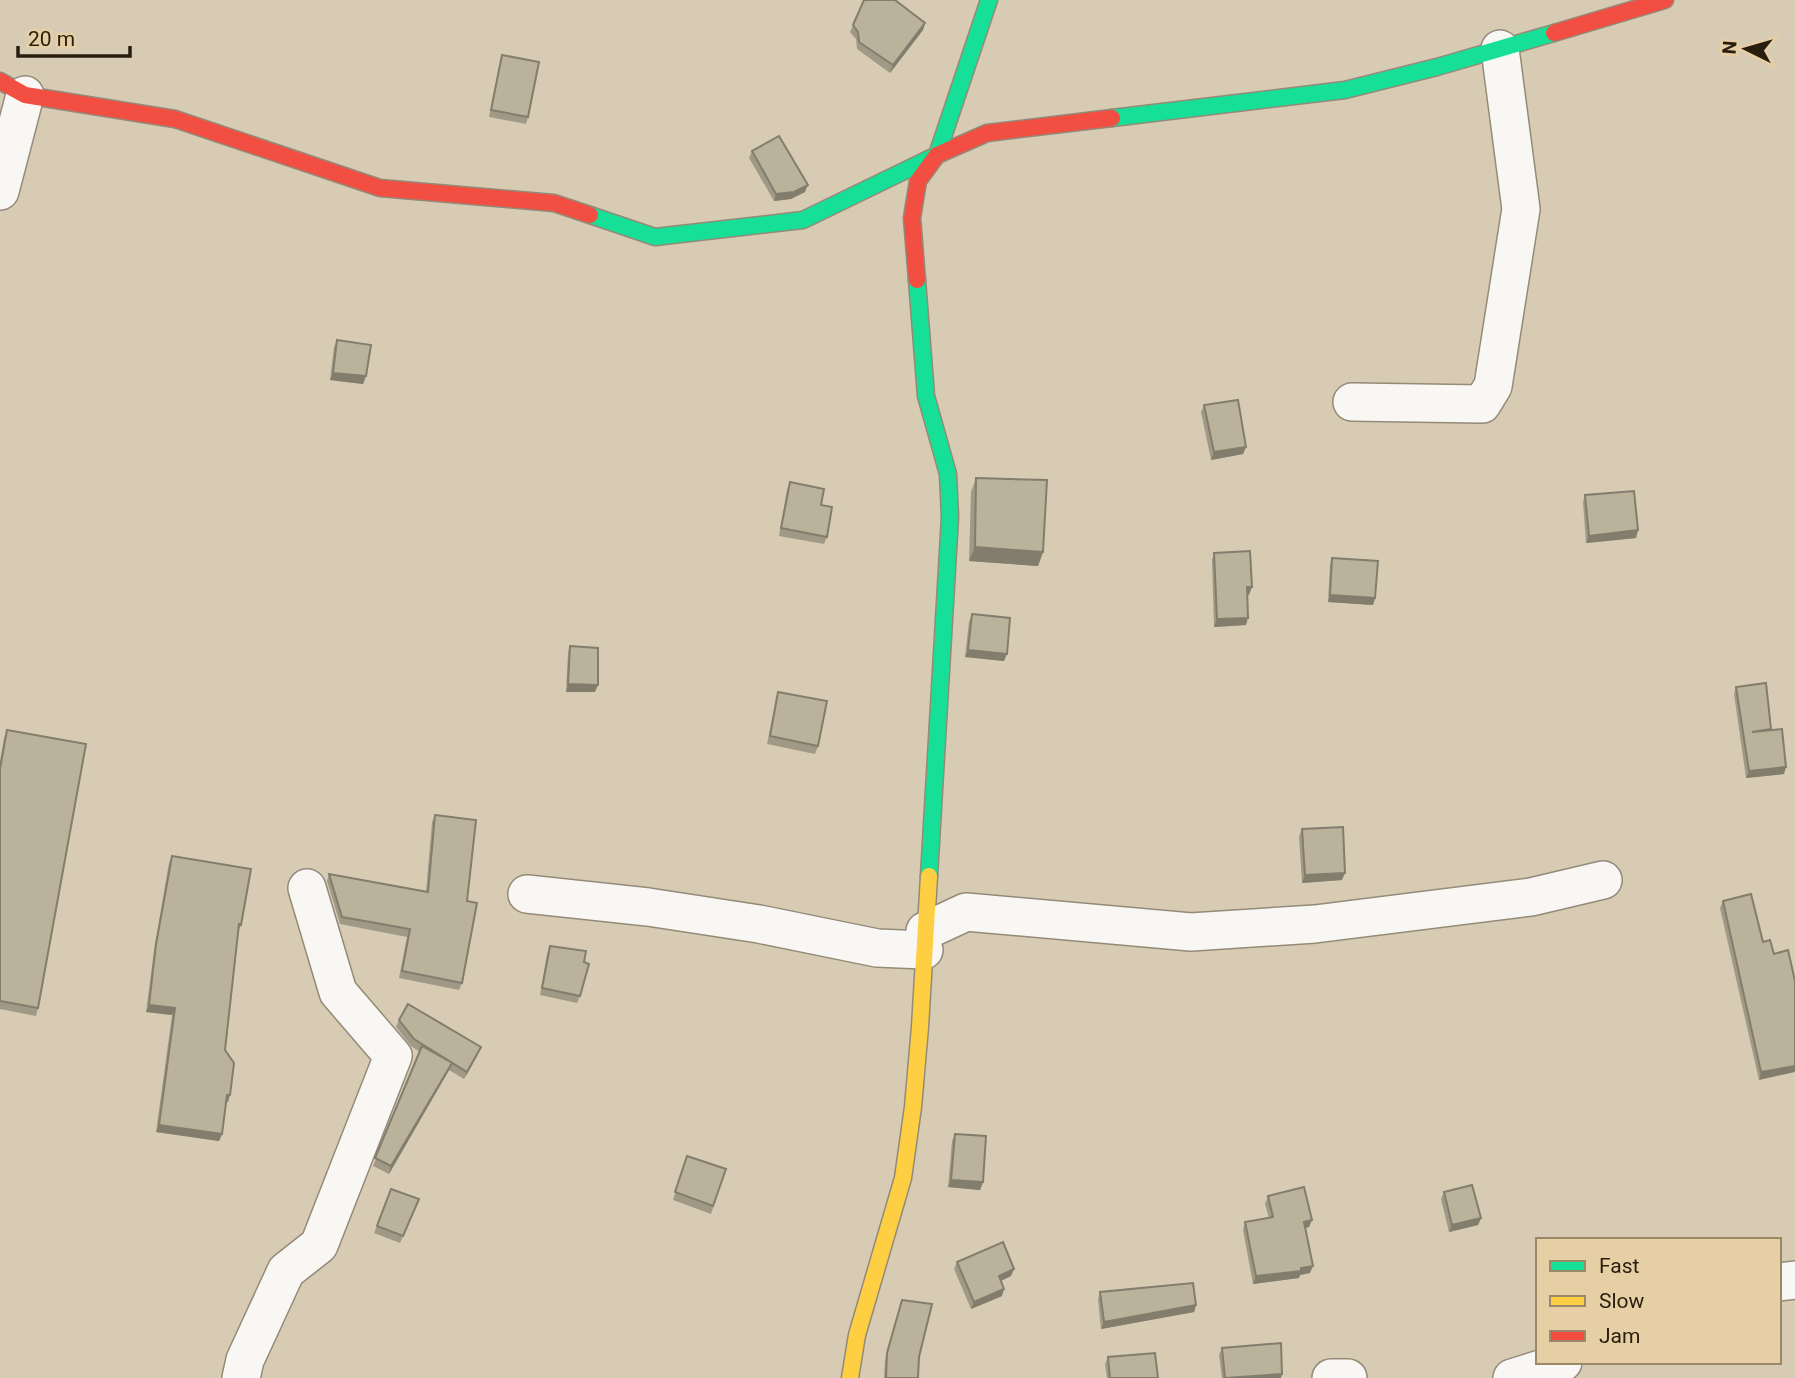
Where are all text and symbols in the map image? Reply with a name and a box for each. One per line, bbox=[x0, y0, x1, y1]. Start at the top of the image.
scale bar bbox=[18, 14, 130, 58]
north arrow bbox=[1711, 14, 1781, 84]
text: 20 m bbox=[28, 27, 75, 51]
text: N bbox=[1718, 40, 1742, 55]
legend bbox=[1536, 1238, 1781, 1364]
text: Fast bbox=[1599, 1254, 1640, 1278]
text: Slow bbox=[1599, 1289, 1645, 1313]
text: Jam bbox=[1599, 1324, 1640, 1348]

